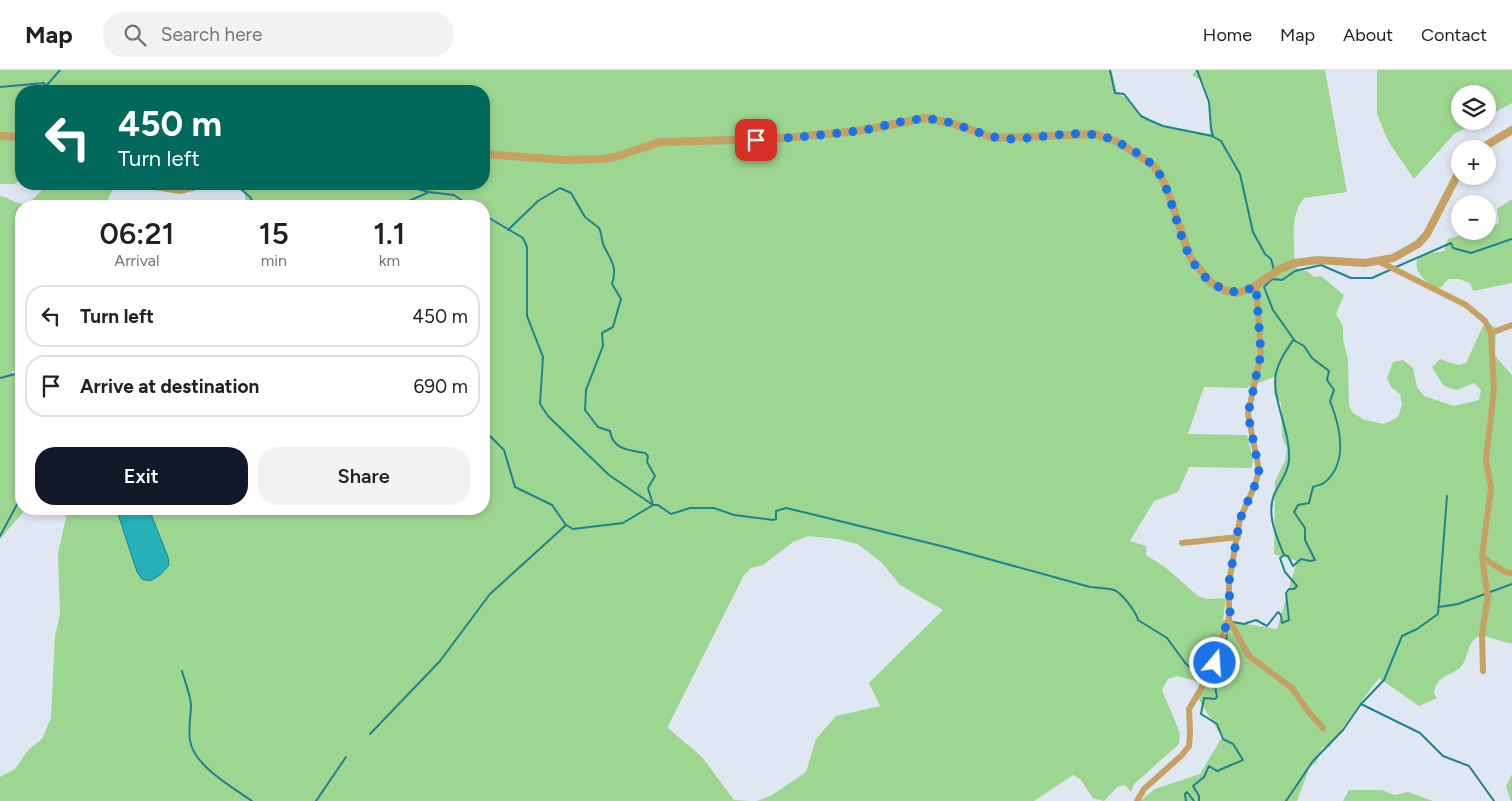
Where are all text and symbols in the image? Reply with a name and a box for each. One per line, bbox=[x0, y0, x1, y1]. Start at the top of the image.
search box bbox=[103, 12, 453, 57]
text: Map bbox=[25, 20, 73, 49]
icon: search bbox=[121, 21, 149, 49]
text: Search here bbox=[161, 23, 262, 46]
text: Home bbox=[1203, 24, 1252, 46]
text: Map bbox=[1280, 24, 1315, 46]
text: About bbox=[1343, 24, 1393, 46]
text: Contact bbox=[1421, 24, 1487, 46]
map controls bbox=[1451, 85, 1496, 240]
button: layers bbox=[1451, 85, 1496, 130]
text: 450 m bbox=[118, 103, 222, 145]
icon: left bbox=[35, 105, 100, 170]
pin bbox=[735, 119, 777, 161]
icon: arrive bbox=[742, 126, 770, 154]
button: + bbox=[1451, 140, 1496, 185]
text: Turn left bbox=[118, 145, 200, 172]
button: − bbox=[1451, 195, 1496, 240]
text: 06:21 bbox=[100, 215, 174, 252]
text: 15 bbox=[259, 215, 289, 252]
text: 1.1 bbox=[373, 215, 405, 252]
text: Arrival bbox=[114, 251, 160, 270]
text: min bbox=[261, 251, 287, 270]
text: km bbox=[379, 251, 400, 270]
icon: left bbox=[37, 302, 65, 330]
text: Turn left bbox=[80, 305, 154, 328]
text: 450 m bbox=[412, 305, 468, 328]
icon: arrive bbox=[37, 372, 65, 400]
text: Arrive at destination bbox=[80, 375, 259, 398]
text: 690 m bbox=[413, 375, 468, 398]
button: Exit bbox=[35, 447, 248, 505]
button: Share bbox=[258, 447, 470, 505]
position arrow bbox=[1188, 636, 1240, 688]

